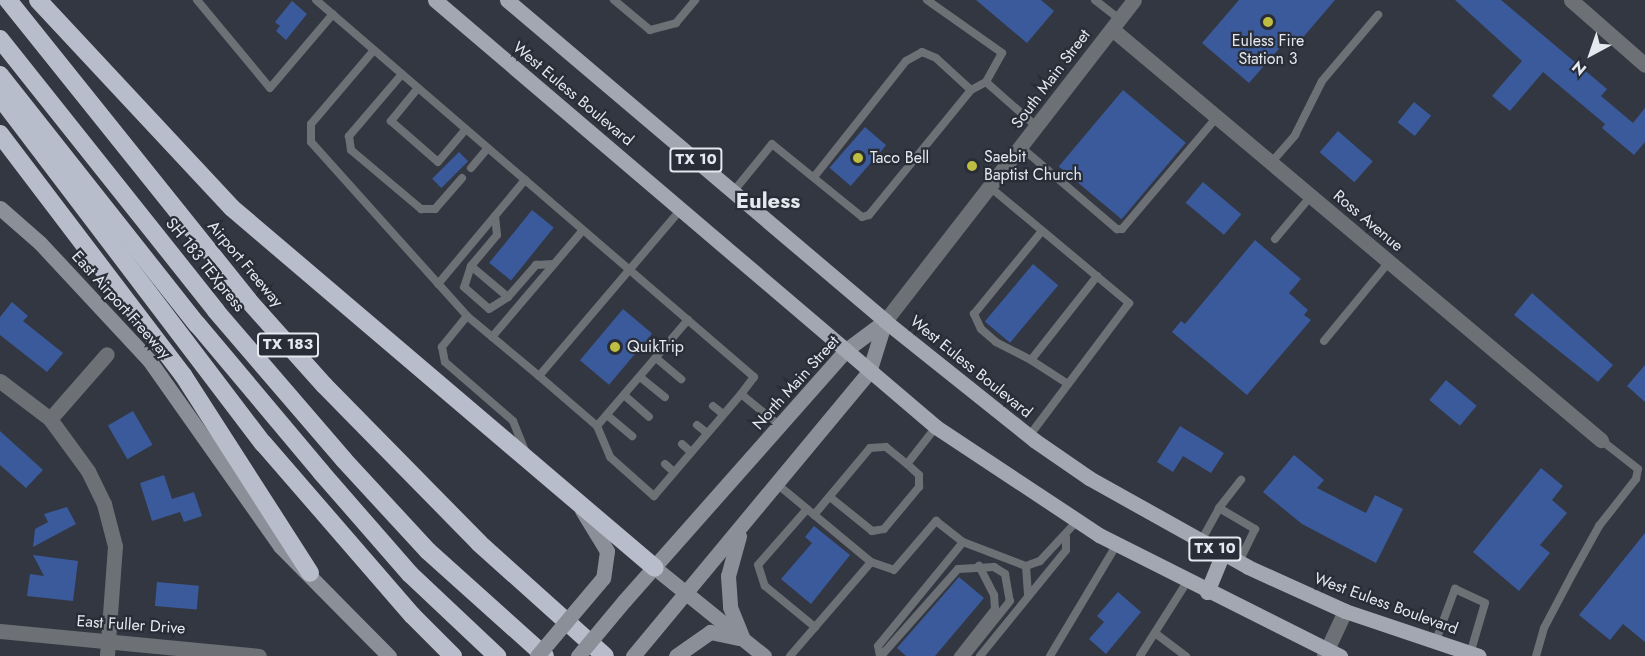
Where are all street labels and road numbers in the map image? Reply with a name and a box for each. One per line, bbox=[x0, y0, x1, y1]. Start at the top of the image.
street label: South Main Street bbox=[1007, 26, 1095, 132]
street label: West Euless Boulevard bbox=[509, 38, 637, 150]
road number: TX 10 bbox=[669, 148, 723, 172]
street label: Ross Avenue bbox=[1329, 186, 1407, 256]
street label: SH 183 TEXpress bbox=[161, 214, 249, 316]
street label: Airport Freeway bbox=[203, 217, 287, 311]
street label: East Airport Freeway bbox=[68, 247, 174, 363]
street label: West Euless Boulevard bbox=[906, 312, 1036, 422]
street label: North Main Street bbox=[749, 332, 843, 434]
road number: TX 183 bbox=[256, 333, 320, 357]
road number: TX 10 bbox=[1188, 537, 1242, 561]
street label: West Euless Boulevard bbox=[1311, 569, 1461, 639]
street label: East Fuller Drive bbox=[76, 612, 186, 638]

